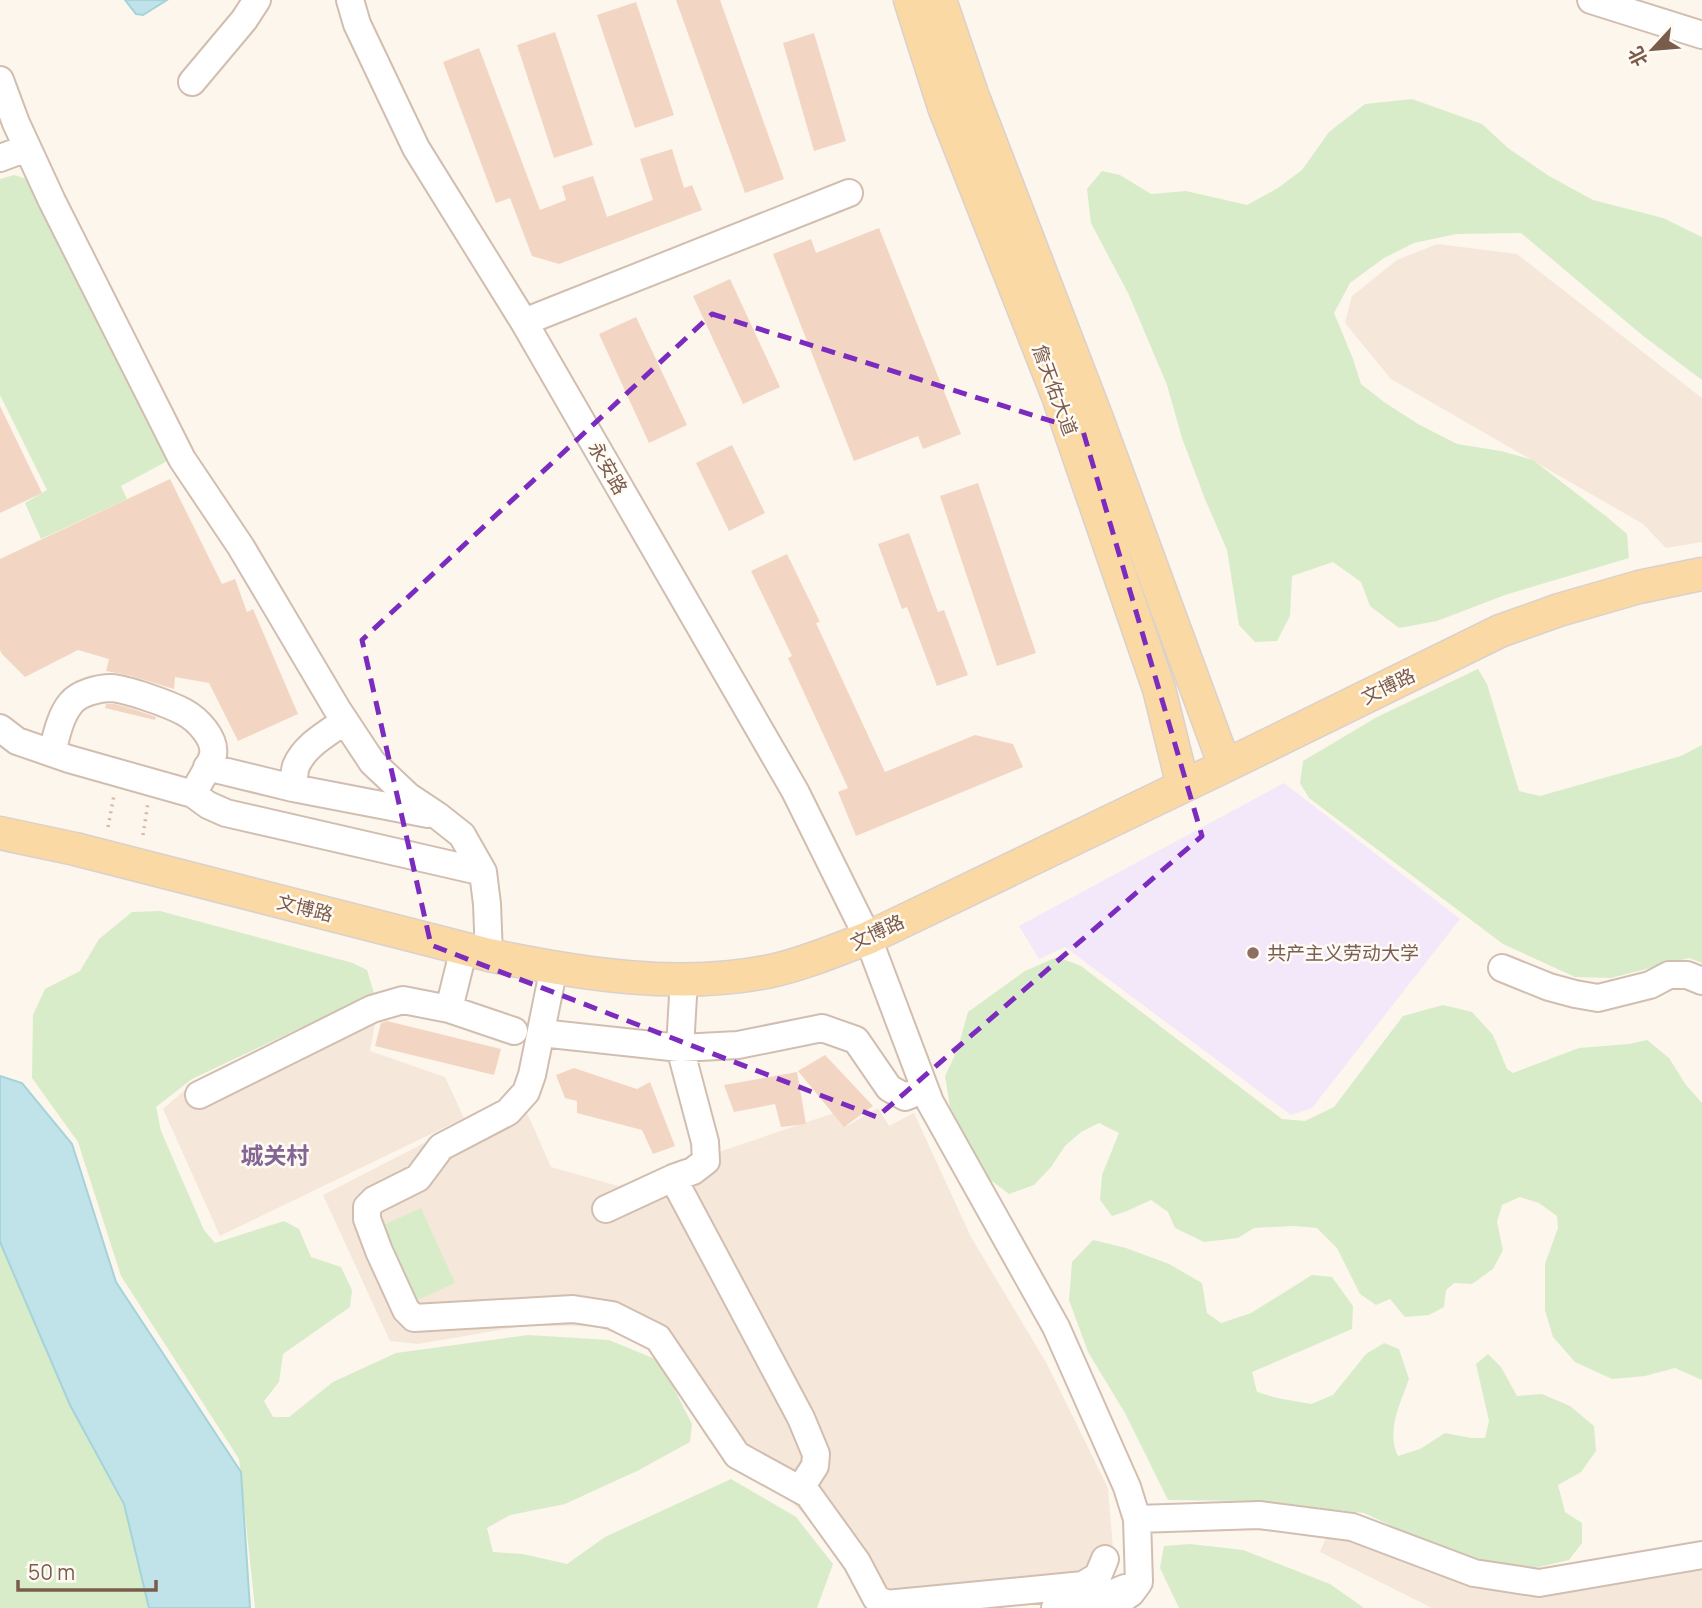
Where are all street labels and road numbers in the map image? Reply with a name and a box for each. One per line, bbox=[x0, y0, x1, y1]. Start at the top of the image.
street label: 詹天佑大道 bbox=[1027, 341, 1083, 439]
street label: 永安路 bbox=[582, 437, 634, 499]
street label: 文博路 bbox=[1357, 662, 1419, 710]
street label: 文博路 bbox=[274, 888, 336, 928]
street label: 文博路 bbox=[846, 908, 908, 956]

